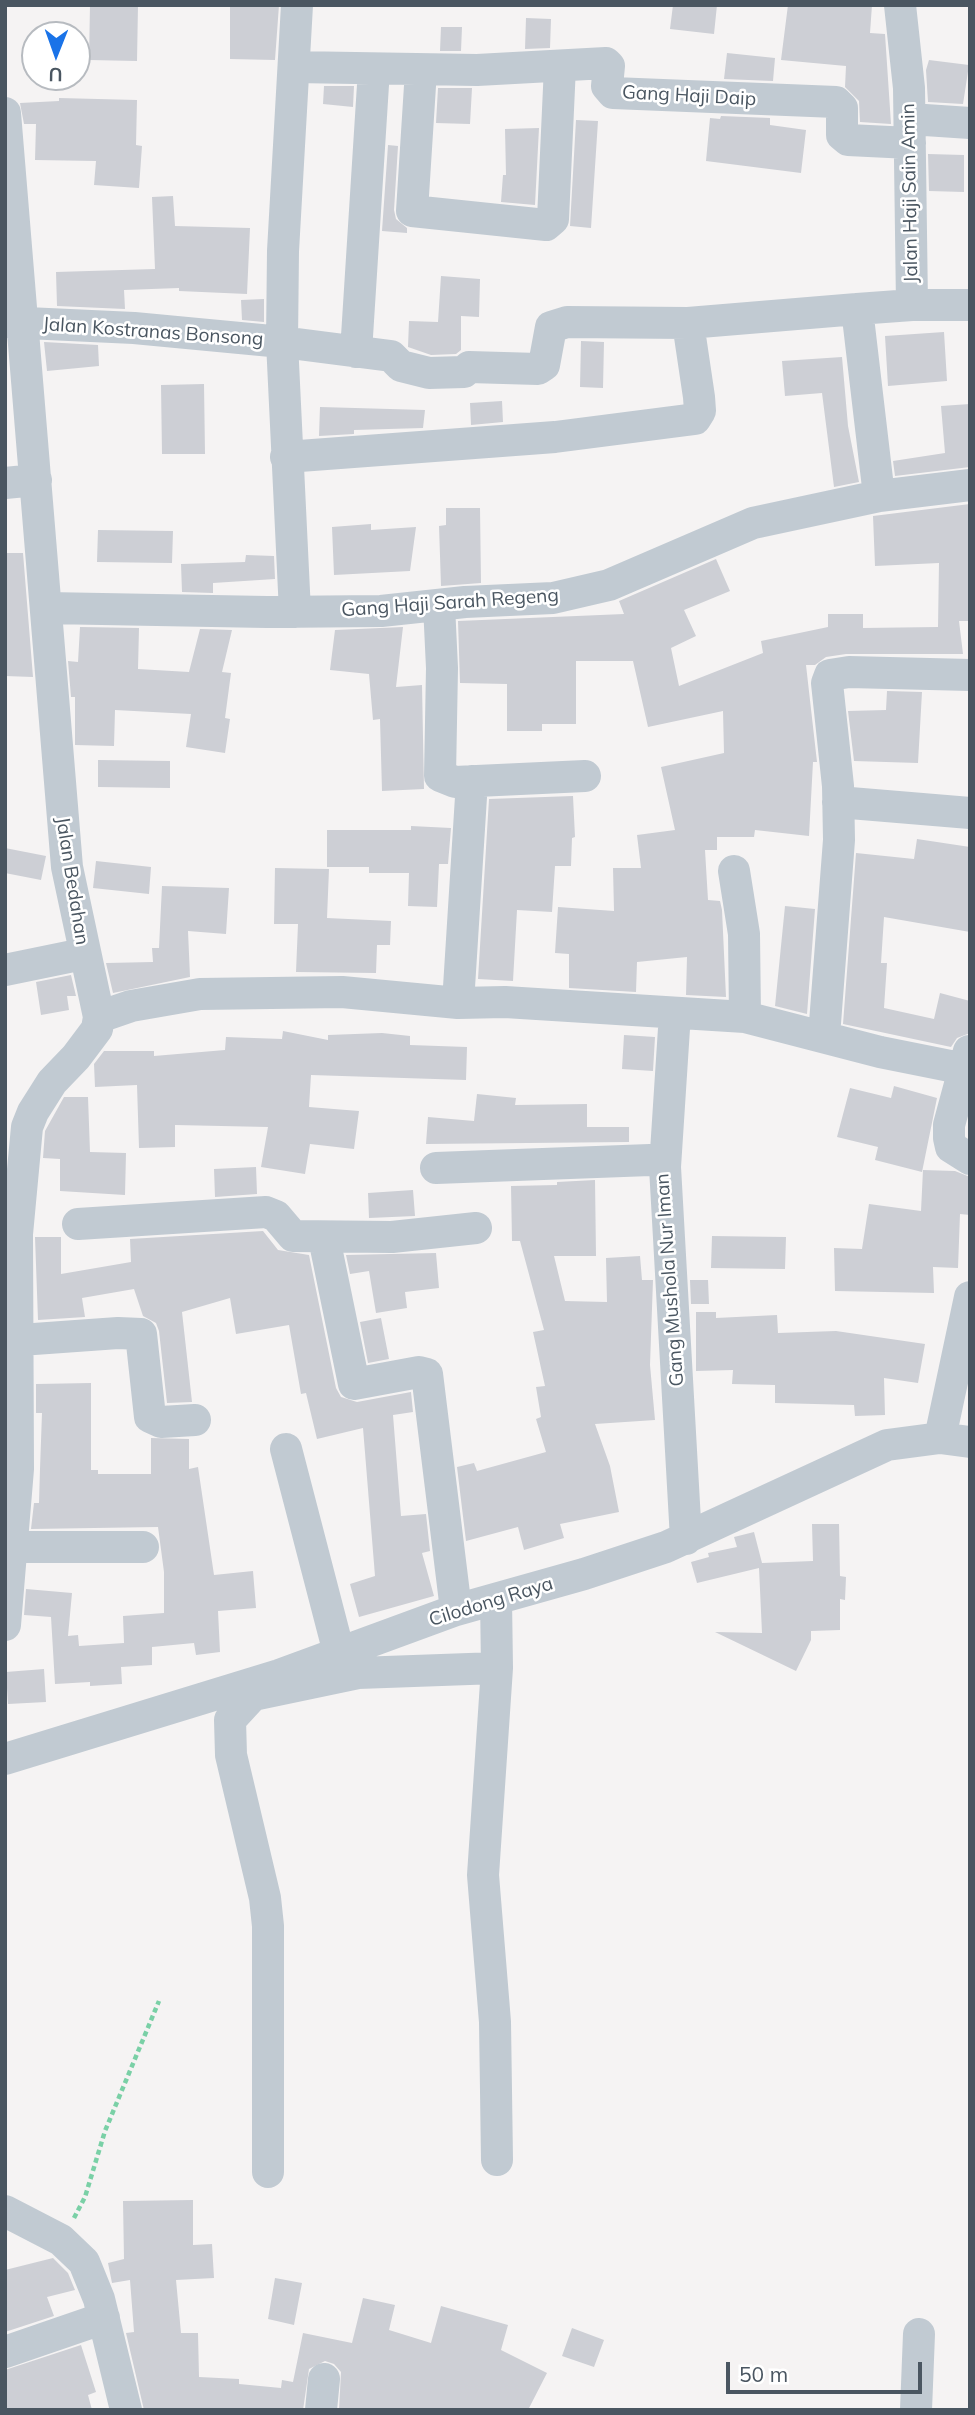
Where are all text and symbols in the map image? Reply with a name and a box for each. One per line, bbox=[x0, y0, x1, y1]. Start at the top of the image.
north arrow bbox=[21, 21, 91, 91]
text: U bbox=[48, 63, 63, 87]
street label: Gang Haji Daip bbox=[621, 81, 757, 111]
street label: Jalan Haji Sain Amin bbox=[897, 103, 923, 283]
street label: Jalan Kostranas Bonsong bbox=[42, 313, 264, 351]
street label: Gang Haji Sarah Regeng bbox=[340, 584, 560, 622]
street label: Jalan Bedahan bbox=[51, 815, 93, 947]
street label: Gang Mushola Nur Iman bbox=[651, 1173, 689, 1387]
street label: Cilodong Raya bbox=[426, 1572, 556, 1632]
scale bar bbox=[730, 2348, 926, 2392]
text: 50 m bbox=[739, 2361, 788, 2387]

